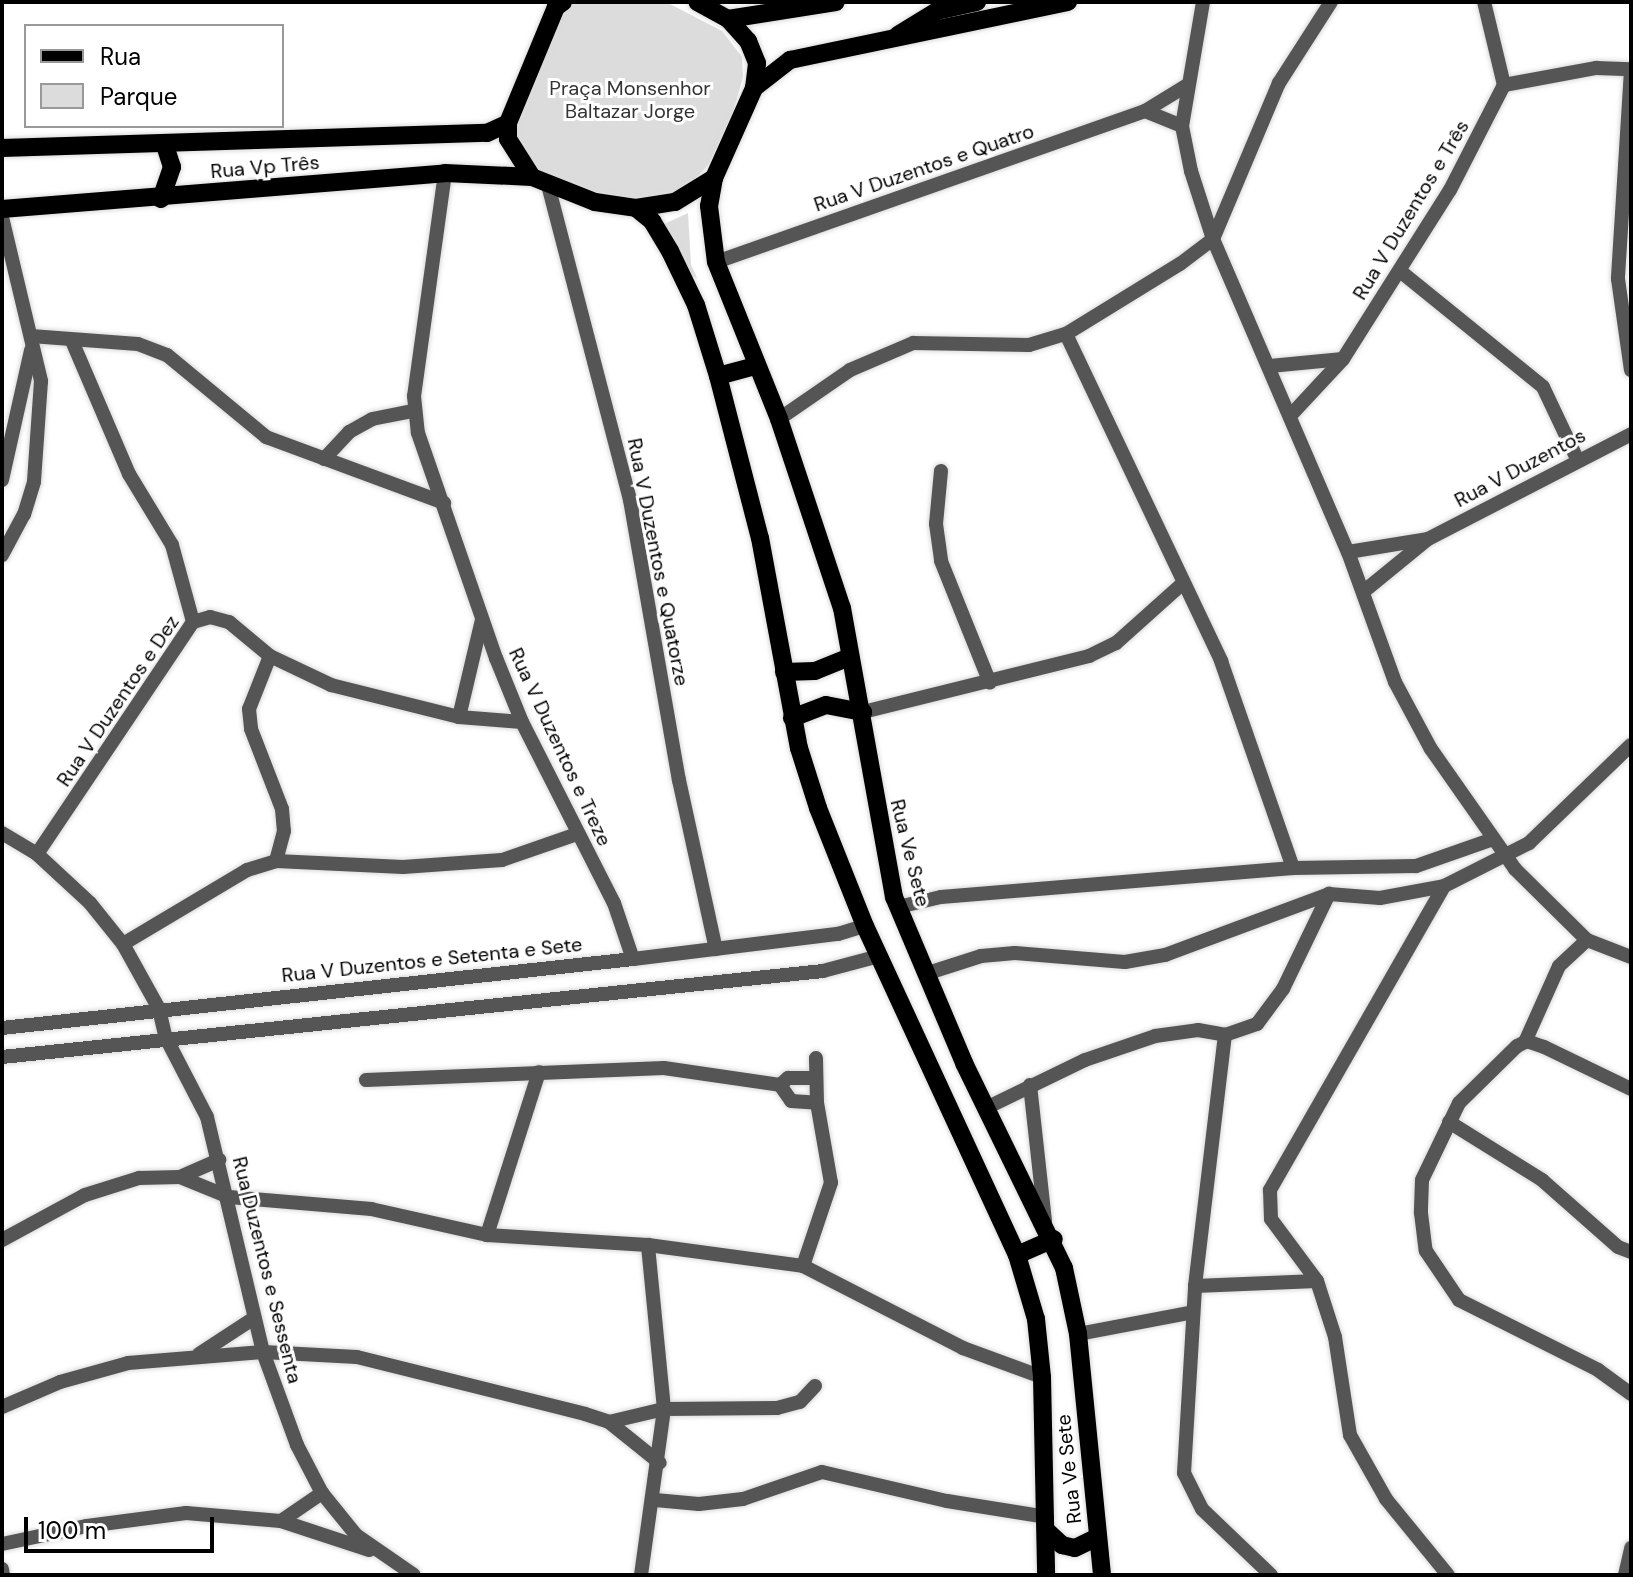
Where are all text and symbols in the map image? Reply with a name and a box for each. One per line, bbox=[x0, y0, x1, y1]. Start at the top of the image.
legend bbox=[24, 24, 284, 128]
text: Rua bbox=[100, 41, 141, 72]
park label: Praça Monsenhor Baltazar Jorge bbox=[549, 76, 711, 123]
text: Parque bbox=[100, 81, 177, 112]
street label: Rua V Duzentos e Três bbox=[1348, 116, 1474, 304]
street label: Rua V Duzentos e Quatro bbox=[811, 119, 1037, 217]
street label: Rua Vp Três bbox=[210, 150, 320, 184]
street label: Rua V Duzentos bbox=[1450, 423, 1590, 513]
street label: Rua V Duzentos e Quatorze bbox=[622, 436, 694, 688]
street label: Rua V Duzentos e Dez bbox=[52, 611, 184, 791]
street label: Rua V Duzentos e Treze bbox=[504, 644, 616, 850]
street label: Rua Ve Sete bbox=[885, 797, 935, 909]
street label: Rua V Duzentos e Setenta e Sete bbox=[280, 932, 584, 988]
street label: Rua Duzentos e Sessenta bbox=[227, 1154, 307, 1386]
street label: Rua Ve Sete bbox=[1051, 1413, 1087, 1525]
scale bar bbox=[28, 1501, 218, 1551]
text: 100 m bbox=[38, 1515, 106, 1546]

